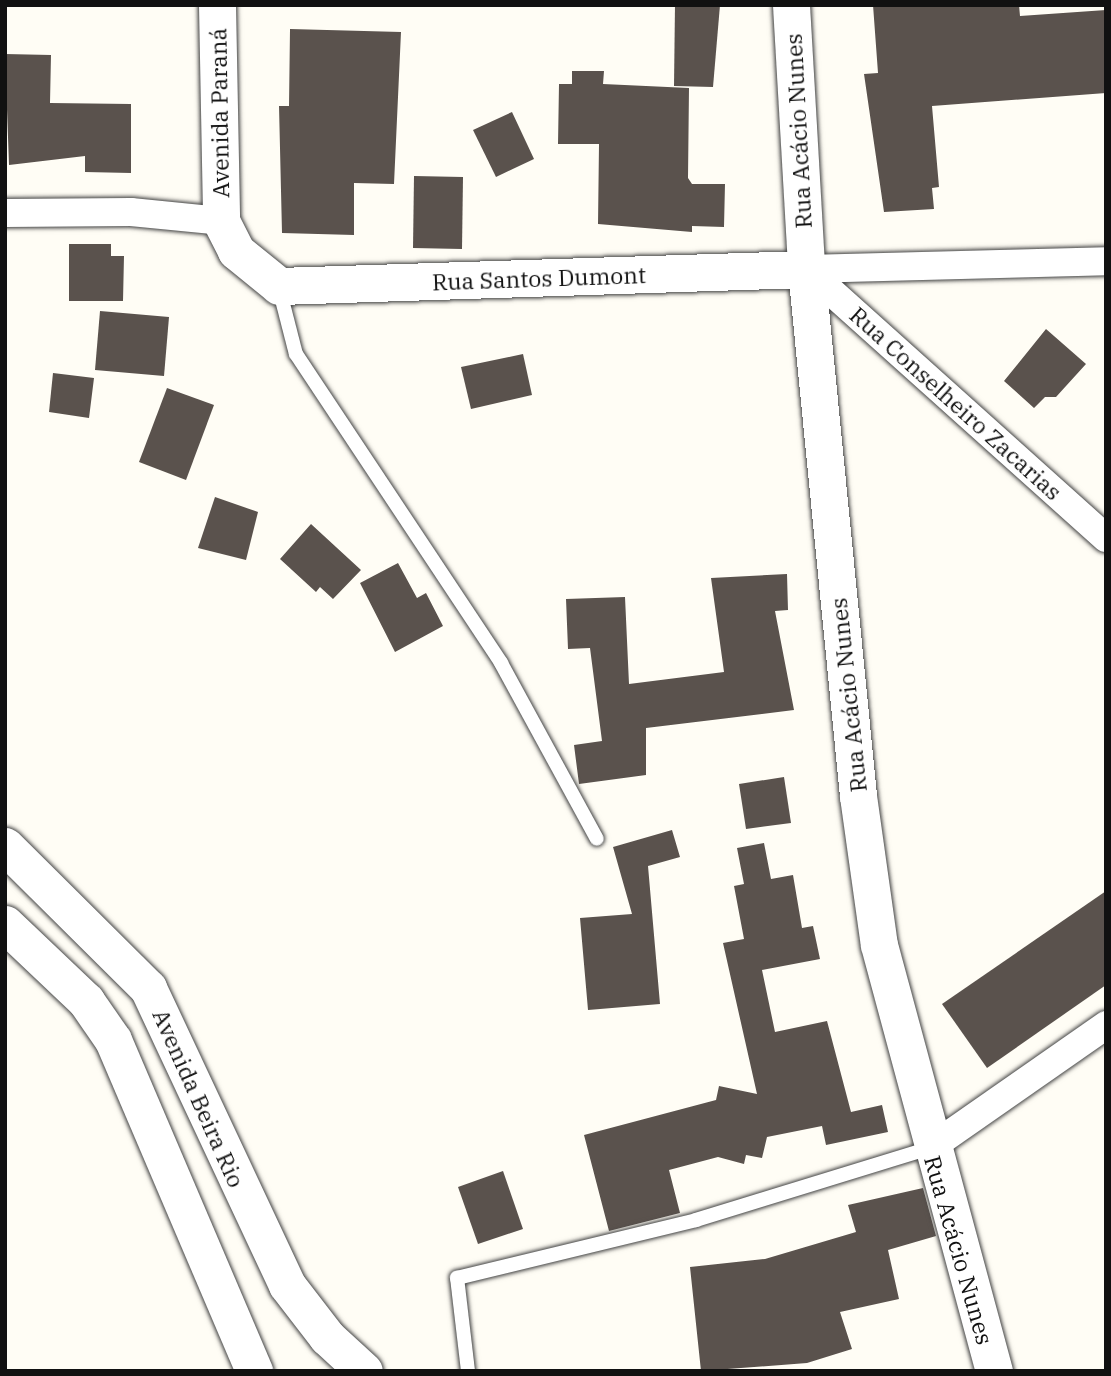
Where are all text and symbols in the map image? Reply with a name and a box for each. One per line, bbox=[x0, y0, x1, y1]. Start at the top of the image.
street label: Avenida Paraná bbox=[204, 28, 234, 198]
street label: Rua Acácio Nunes bbox=[779, 33, 817, 229]
street label: Rua Santos Dumont bbox=[432, 260, 646, 296]
street label: Rua Conselheiro Zacarias bbox=[844, 301, 1068, 505]
street label: Rua Acácio Nunes bbox=[824, 596, 872, 794]
street label: Avenida Beira Rio bbox=[147, 1005, 251, 1191]
street label: Rua Acácio Nunes bbox=[919, 1152, 999, 1348]

